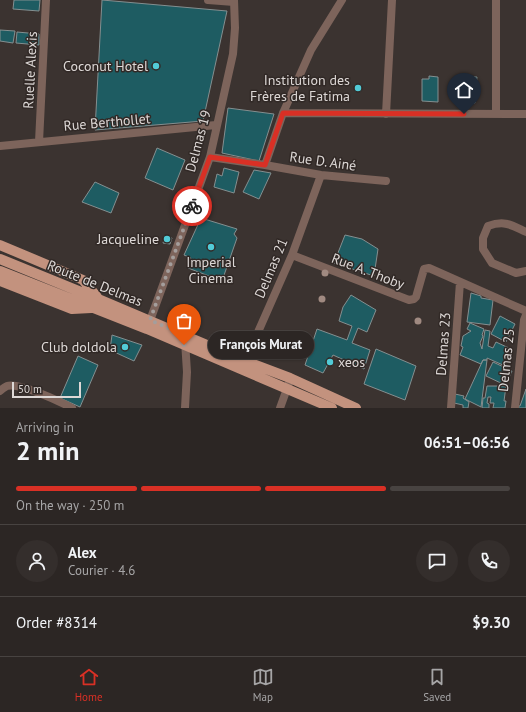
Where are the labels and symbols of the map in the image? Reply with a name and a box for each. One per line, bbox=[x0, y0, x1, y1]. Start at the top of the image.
street label: Ruelle Alexis bbox=[19, 31, 41, 109]
place label: Coconut Hotel bbox=[63, 57, 148, 75]
marker: Coconut Hotel bbox=[151, 61, 161, 71]
place label: Institution des Frères de Fatima bbox=[250, 71, 350, 105]
pin bbox=[447, 73, 481, 114]
marker: Institution des Frères de Fatima bbox=[353, 83, 363, 93]
street label: Delmas 19 bbox=[181, 108, 215, 174]
street label: Rue Berthollet bbox=[63, 109, 151, 135]
street label: Rue D. Ainé bbox=[288, 147, 358, 175]
courier bbox=[172, 186, 212, 226]
place label: Jacqueline bbox=[96, 230, 159, 248]
marker: Jacqueline bbox=[162, 234, 172, 244]
street label: Delmas 21 bbox=[250, 235, 292, 301]
marker: Imperial Cinema bbox=[206, 242, 216, 252]
street label: Rue A. Thoby bbox=[329, 249, 407, 293]
place label: Imperial Cinema bbox=[186, 253, 236, 287]
street label: Route de Delmas bbox=[45, 256, 145, 310]
pin bbox=[167, 304, 201, 345]
street label: Delmas 23 bbox=[432, 312, 454, 376]
street label: Delmas 25 bbox=[494, 327, 518, 393]
callout: François Murat bbox=[208, 331, 314, 359]
place label: Club doldola bbox=[41, 338, 117, 356]
marker: Club doldola bbox=[120, 342, 130, 352]
place label: xeos bbox=[338, 353, 365, 371]
marker: xeos bbox=[325, 357, 335, 367]
scale bar bbox=[12, 380, 81, 399]

